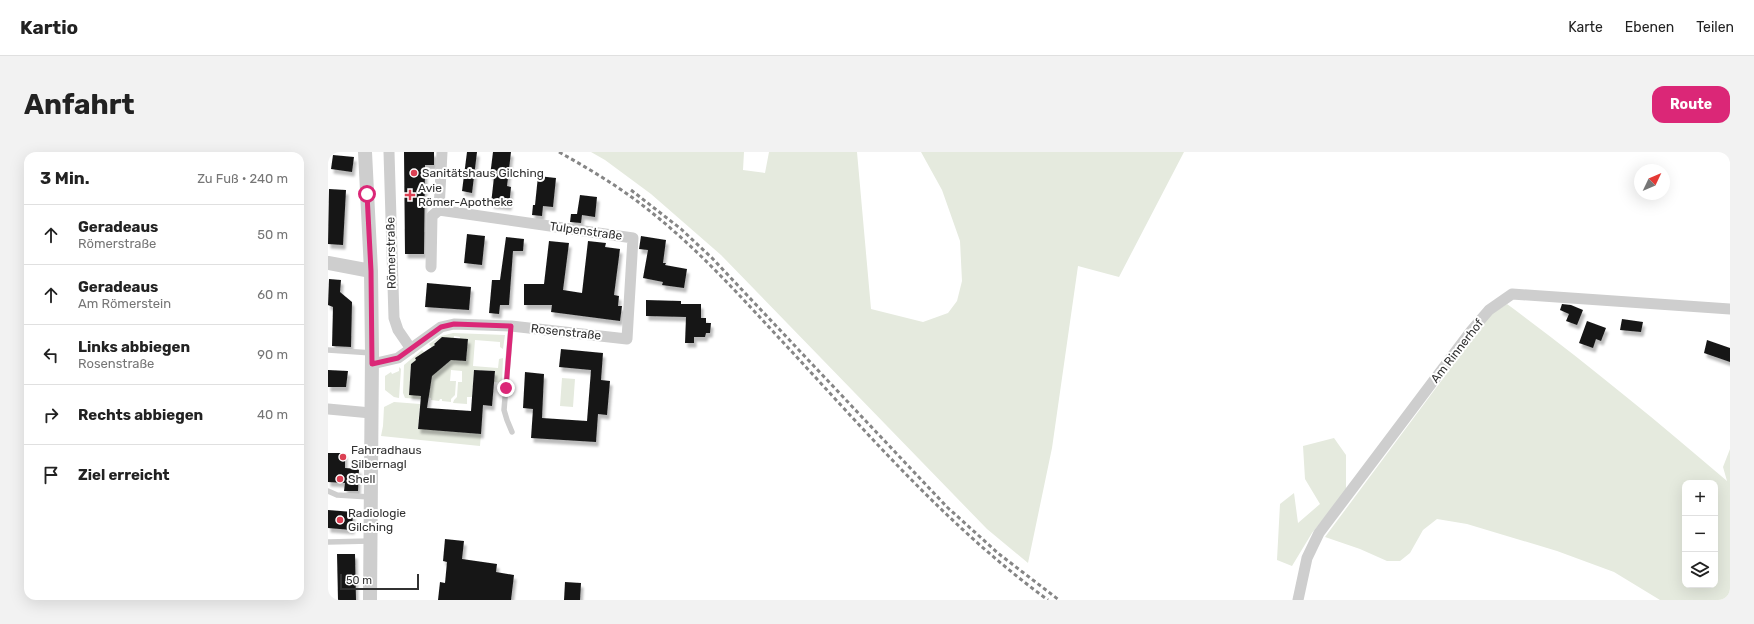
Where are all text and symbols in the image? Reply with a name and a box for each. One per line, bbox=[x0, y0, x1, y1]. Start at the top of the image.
text: Kartio bbox=[20, 16, 78, 39]
text: Karte bbox=[1568, 19, 1603, 36]
text: Ebenen bbox=[1625, 19, 1674, 36]
text: Teilen bbox=[1696, 19, 1734, 36]
button: Route bbox=[1652, 86, 1730, 123]
text: Anfahrt bbox=[24, 88, 135, 121]
north arrow bbox=[1634, 164, 1670, 200]
place label: Sanitätshaus Gilching bbox=[422, 166, 544, 180]
text: 3 Min. bbox=[40, 168, 90, 188]
marker: Sanitätshaus Gilching bbox=[409, 168, 419, 178]
text: Zu Fuß · 240 m bbox=[197, 171, 288, 186]
place label: Avie Römer-Apotheke bbox=[418, 181, 513, 209]
route start bbox=[358, 185, 376, 203]
marker: Avie Römer-Apotheke bbox=[405, 190, 415, 200]
street label: Römerstraße bbox=[383, 216, 399, 289]
text: Geradeaus bbox=[78, 218, 158, 236]
street label: Tulpenstraße bbox=[549, 219, 623, 243]
icon: ahead bbox=[40, 224, 62, 246]
text: 50 m bbox=[257, 227, 288, 242]
text: Römerstraße bbox=[78, 236, 156, 251]
text: Geradeaus bbox=[78, 278, 158, 296]
icon: ahead bbox=[40, 284, 62, 306]
text: 60 m bbox=[257, 287, 288, 302]
text: Am Römerstein bbox=[78, 296, 171, 311]
street label: Am Rinnerhof bbox=[1428, 316, 1486, 386]
street label: Rosenstraße bbox=[530, 321, 602, 343]
text: Links abbiegen bbox=[78, 338, 190, 356]
icon: left bbox=[40, 344, 62, 366]
text: 90 m bbox=[257, 347, 288, 362]
text: Rosenstraße bbox=[78, 356, 154, 371]
route end bbox=[497, 379, 515, 397]
icon: right bbox=[40, 404, 62, 426]
text: Rechts abbiegen bbox=[78, 406, 203, 424]
text: 40 m bbox=[257, 407, 288, 422]
place label: Fahrradhaus Silbernagl bbox=[351, 443, 422, 471]
marker: Fahrradhaus Silbernagl bbox=[338, 452, 348, 462]
icon: arrive bbox=[40, 464, 62, 486]
text: Ziel erreicht bbox=[78, 466, 170, 484]
place label: Shell bbox=[348, 472, 375, 486]
marker: Shell bbox=[335, 474, 345, 484]
map controls bbox=[1682, 480, 1718, 588]
button: + bbox=[1682, 480, 1718, 516]
place label: Radiologie Gilching bbox=[348, 506, 406, 534]
marker: Radiologie Gilching bbox=[335, 515, 345, 525]
button: − bbox=[1682, 516, 1718, 552]
button: layers bbox=[1682, 552, 1718, 588]
scale bar bbox=[340, 572, 419, 591]
text: 50 m bbox=[346, 574, 372, 587]

